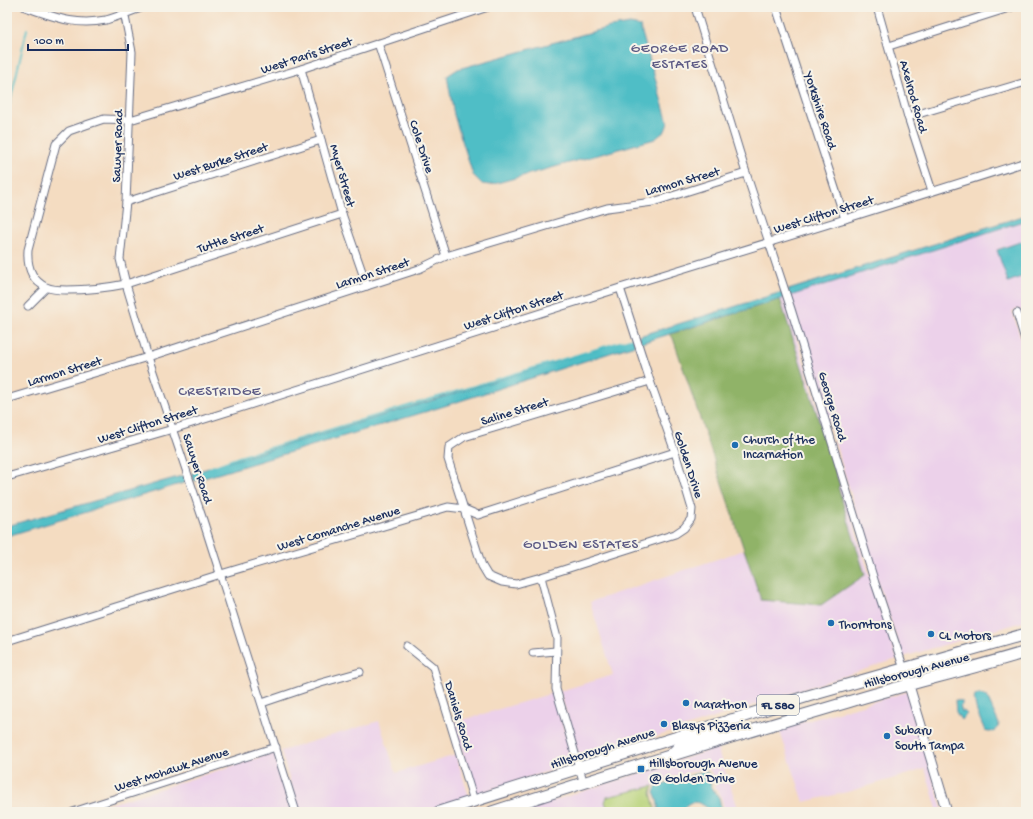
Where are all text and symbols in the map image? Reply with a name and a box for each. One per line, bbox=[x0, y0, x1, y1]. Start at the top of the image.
scale bar bbox=[28, 26, 128, 52]
street label: West Paris Street bbox=[259, 34, 356, 78]
text: 100 m bbox=[33, 35, 64, 49]
district label: GEORGE ROAD ESTATES bbox=[631, 41, 729, 74]
street label: Axelrod Road bbox=[895, 59, 930, 136]
street label: Yorkshire Road bbox=[800, 69, 840, 153]
street label: Sawyer Road bbox=[110, 108, 127, 183]
street label: Cole Drive bbox=[405, 118, 436, 175]
street label: West Burke Street bbox=[172, 139, 272, 185]
street label: Myer Street bbox=[326, 143, 358, 210]
street label: Larmon Street bbox=[644, 164, 723, 200]
street label: West Clifton Street bbox=[772, 193, 877, 238]
street label: Tuttle Street bbox=[195, 221, 268, 257]
street label: Larmon Street bbox=[334, 255, 413, 293]
street label: West Clifton Street bbox=[462, 288, 567, 335]
street label: Larmon Street bbox=[26, 354, 105, 391]
street label: George Road bbox=[814, 370, 850, 445]
district label: CRESTRIDGE bbox=[179, 384, 262, 401]
street label: Saline Street bbox=[479, 395, 552, 430]
street label: West Clifton Street bbox=[96, 403, 201, 448]
street label: Golden Drive bbox=[670, 429, 706, 501]
street label: Sawyer Road bbox=[178, 432, 215, 507]
place label: Church of the Incarnation bbox=[743, 433, 815, 463]
marker: Church of the Incarnation bbox=[730, 440, 740, 450]
street label: West Comanche Avenue bbox=[276, 503, 402, 555]
district label: GOLDEN ESTATES bbox=[523, 537, 639, 554]
marker: Thorntons bbox=[826, 618, 836, 628]
place label: Thorntons bbox=[838, 618, 893, 633]
marker: CL Motors bbox=[926, 629, 936, 639]
place label: CL Motors bbox=[939, 629, 992, 644]
street label: Hillsborough Avenue bbox=[862, 650, 971, 693]
street label: Daniels Road bbox=[440, 679, 475, 753]
road number: FL 580 bbox=[757, 695, 799, 715]
marker: Marathon bbox=[681, 698, 691, 708]
place label: Marathon bbox=[694, 698, 748, 713]
marker: Blasys Pizzeria bbox=[659, 719, 669, 729]
place label: Blasys Pizzeria bbox=[671, 719, 751, 734]
place label: Subaru South Tampa bbox=[895, 724, 965, 754]
street label: Hillsborough Avenue bbox=[549, 725, 657, 773]
marker: Subaru South Tampa bbox=[882, 731, 892, 741]
street label: West Mohawk Avenue bbox=[113, 745, 231, 796]
place label: Hillsborough Avenue @ Golden Drive bbox=[649, 757, 758, 787]
marker: Hillsborough Avenue @ Golden Drive bbox=[636, 764, 646, 774]

